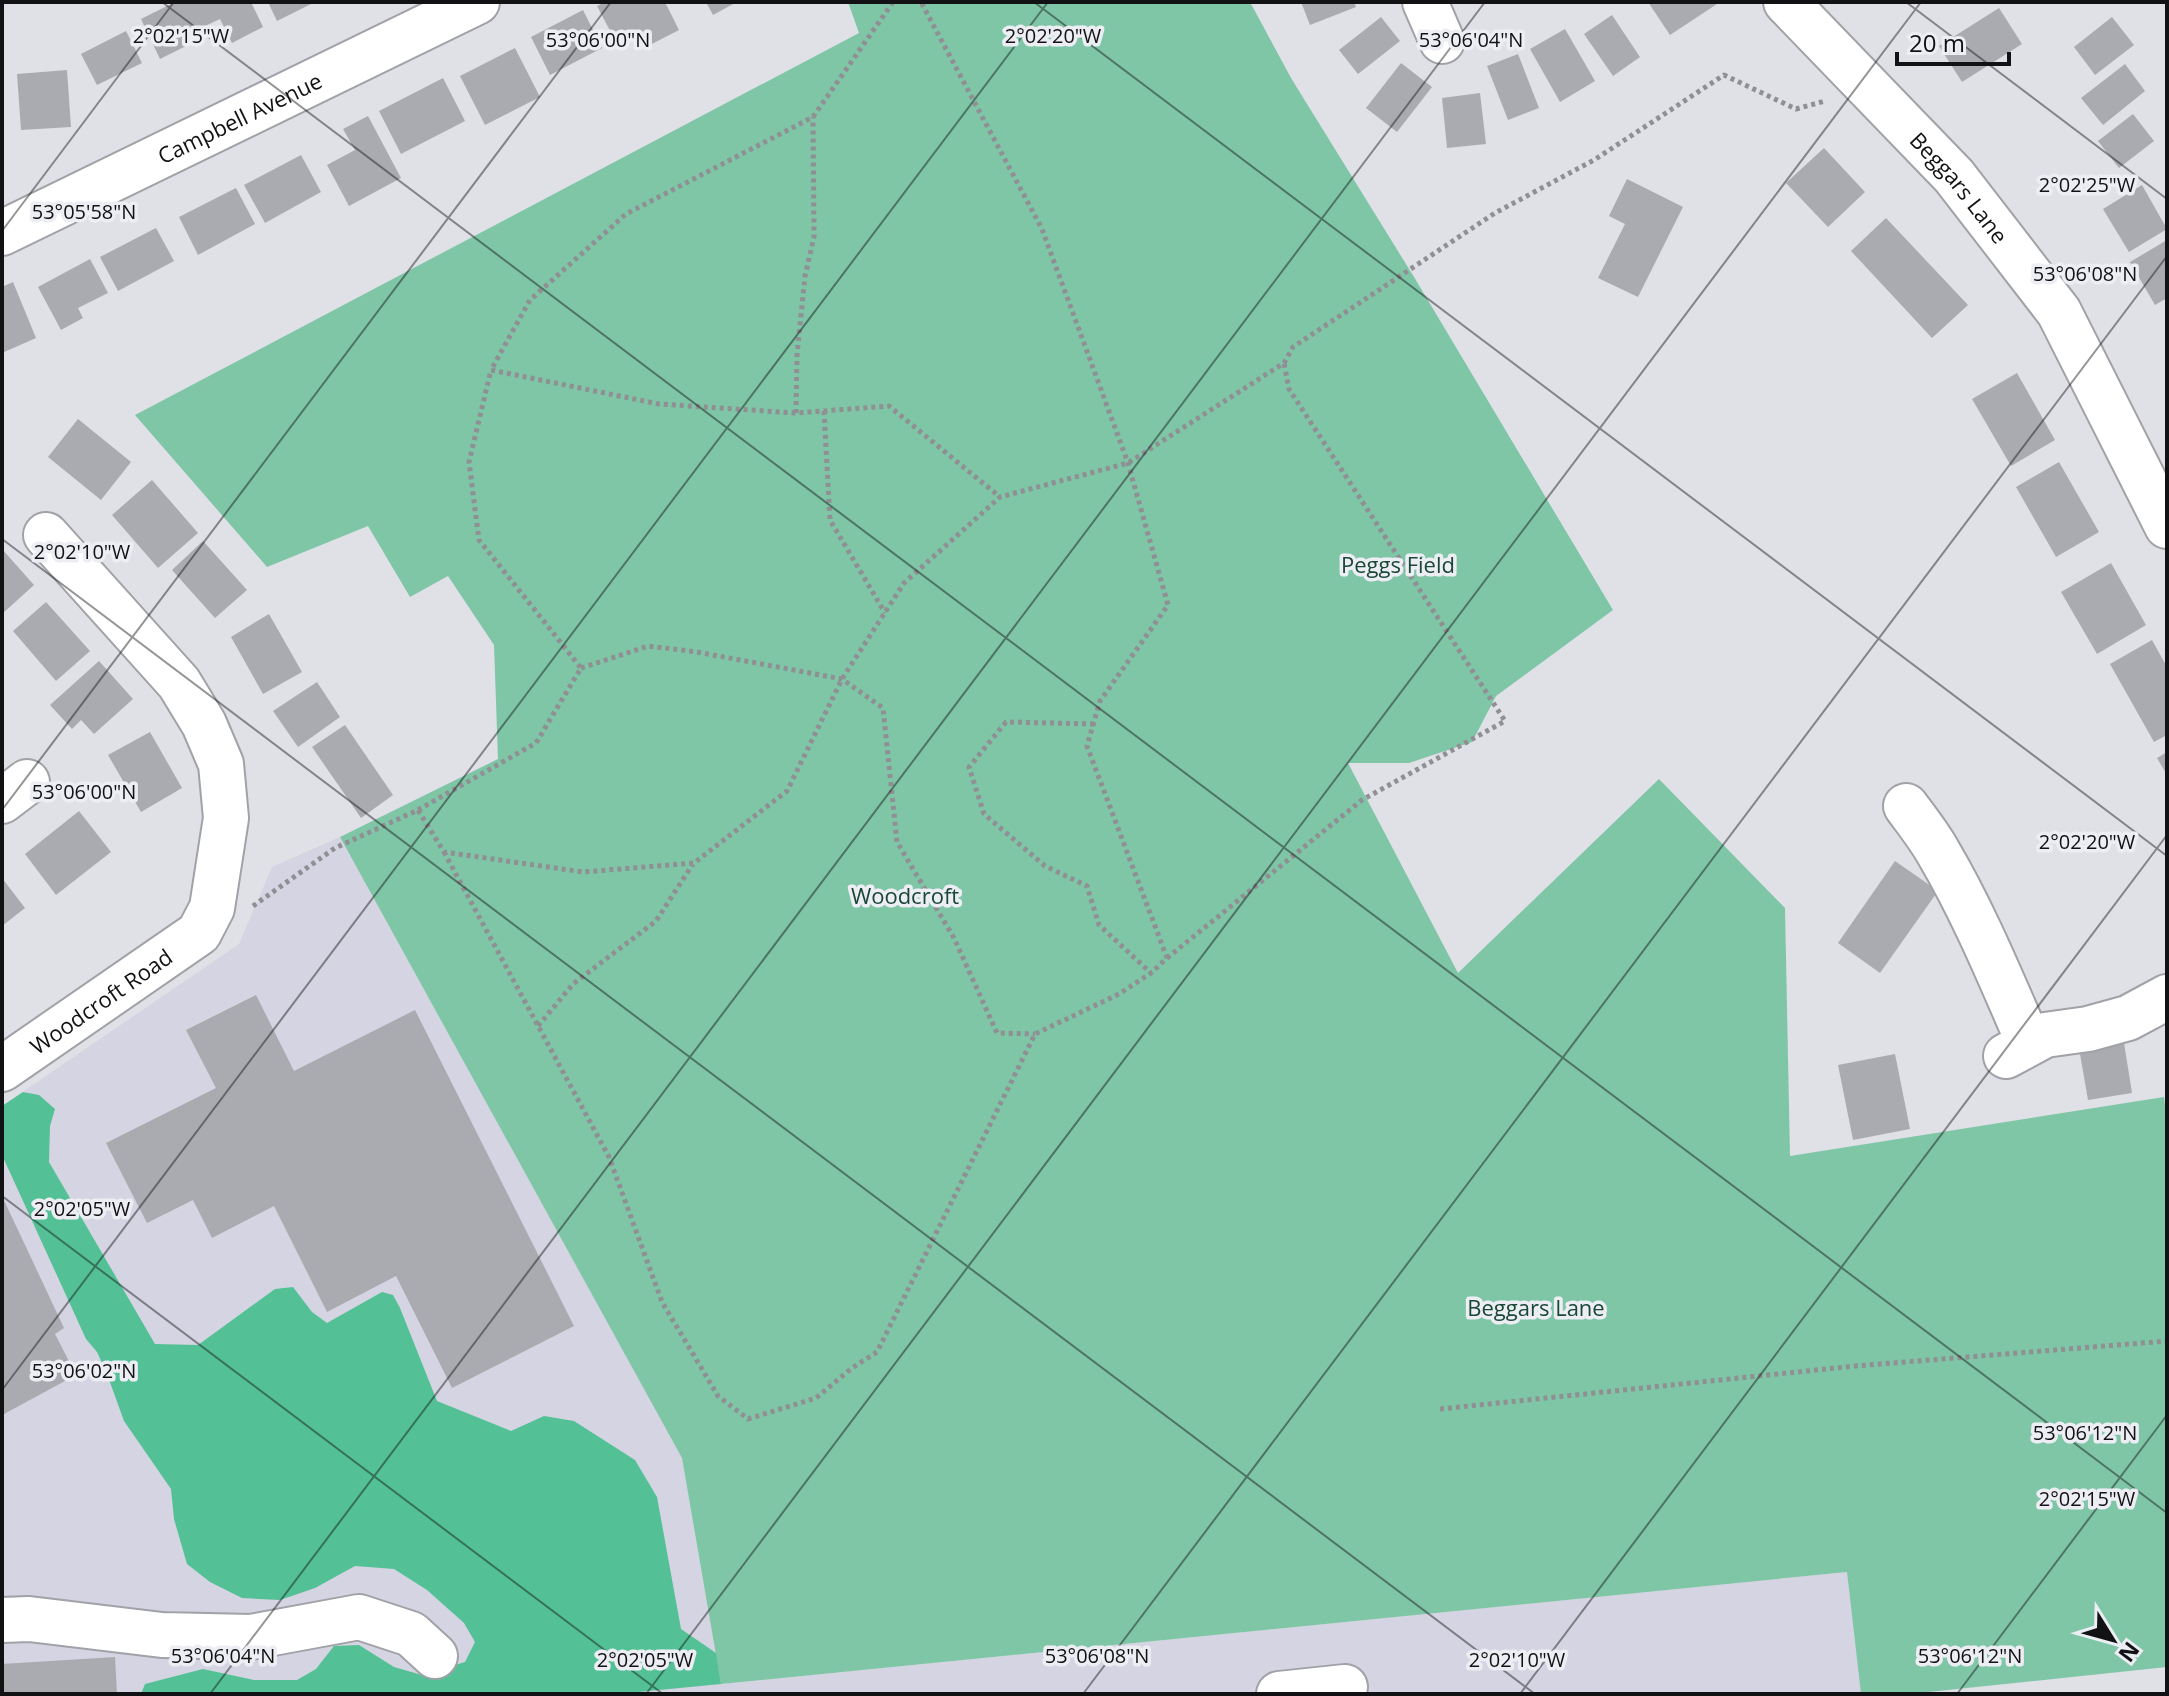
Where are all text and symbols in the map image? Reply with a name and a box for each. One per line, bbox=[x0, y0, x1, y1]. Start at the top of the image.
scale bar bbox=[1897, 16, 2009, 66]
text: 2°02'15"W bbox=[133, 22, 230, 49]
text: 2°02'20"W bbox=[1005, 22, 1102, 49]
text: 53°06'00"N bbox=[546, 26, 650, 53]
text: 53°06'04"N bbox=[1419, 26, 1523, 53]
text: 20 m bbox=[1909, 26, 1965, 59]
street label: Campbell Avenue bbox=[152, 65, 327, 170]
street label: Beggars Lane bbox=[1904, 125, 2015, 249]
text: 2°02'25"W bbox=[2039, 171, 2136, 198]
text: 53°05'58"N bbox=[32, 198, 136, 225]
text: 53°06'08"N bbox=[2033, 260, 2137, 287]
text: 2°02'10"W bbox=[34, 538, 131, 565]
park label: Peggs Field bbox=[1341, 549, 1455, 579]
text: 53°06'00"N bbox=[32, 778, 136, 805]
text: 2°02'20"W bbox=[2039, 828, 2136, 855]
park label: Woodcroft bbox=[851, 880, 959, 910]
street label: Woodcroft Road bbox=[24, 941, 178, 1060]
text: 2°02'05"W bbox=[34, 1195, 131, 1222]
park label: Beggars Lane bbox=[1467, 1292, 1605, 1322]
text: 53°06'02"N bbox=[32, 1357, 136, 1384]
text: 53°06'12"N bbox=[2033, 1419, 2137, 1446]
text: 2°02'15"W bbox=[2039, 1485, 2136, 1512]
north arrow bbox=[2073, 1600, 2153, 1680]
text: N bbox=[2112, 1636, 2147, 1669]
text: 53°06'04"N bbox=[171, 1642, 275, 1669]
text: 53°06'08"N bbox=[1045, 1642, 1149, 1669]
text: 53°06'12"N bbox=[1918, 1642, 2022, 1669]
text: 2°02'05"W bbox=[597, 1646, 694, 1673]
text: 2°02'10"W bbox=[1469, 1646, 1566, 1673]

